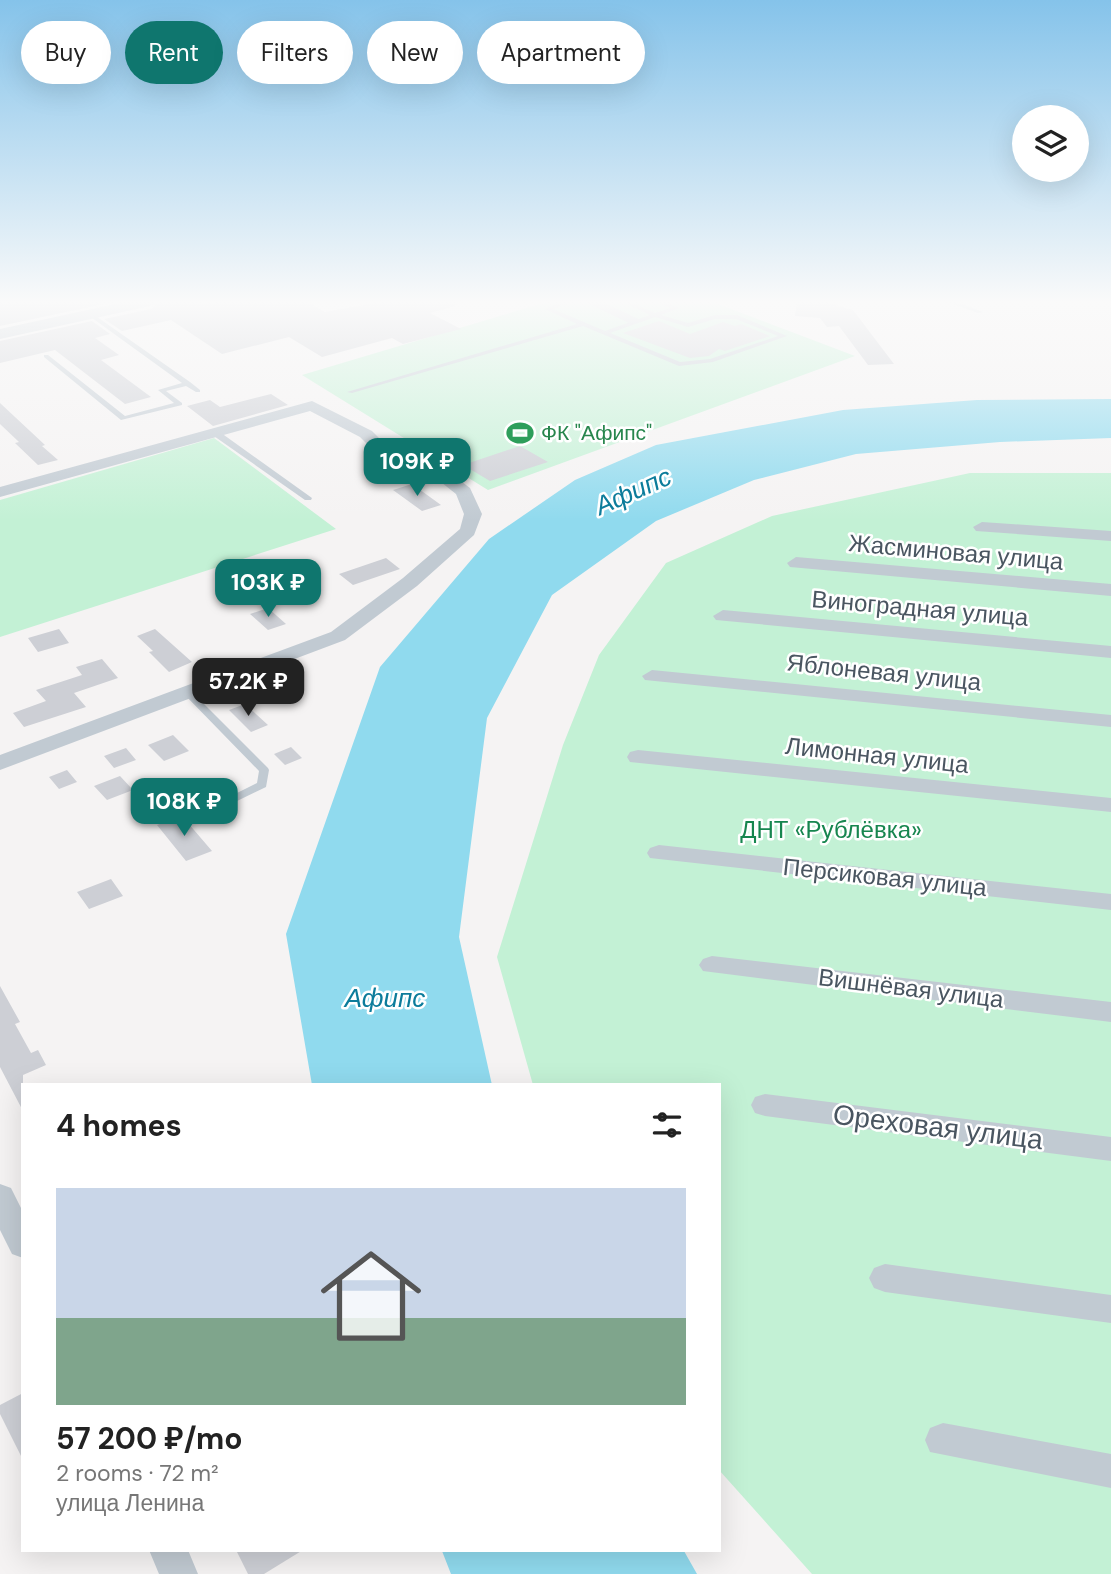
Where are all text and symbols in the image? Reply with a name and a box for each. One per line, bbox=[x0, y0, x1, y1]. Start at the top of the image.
chip: Buy bbox=[21, 21, 111, 84]
chip: Rent bbox=[125, 21, 223, 84]
chip: Filters bbox=[237, 21, 353, 84]
chip: New bbox=[367, 21, 463, 84]
chip: Apartment bbox=[477, 21, 645, 84]
map controls bbox=[1012, 105, 1089, 182]
button: layers bbox=[1012, 105, 1089, 182]
sports icon: ФК "Афипс" bbox=[505, 418, 535, 448]
place label: ФК "Афипс" bbox=[541, 419, 652, 447]
pin: 109K ₽ bbox=[360, 438, 474, 498]
text: 109K ₽ bbox=[380, 446, 454, 476]
water label: Афипс bbox=[587, 459, 677, 524]
street label: Жасминовая улица bbox=[847, 527, 1065, 577]
pin: 103K ₽ bbox=[211, 560, 325, 619]
text: 103K ₽ bbox=[231, 567, 305, 597]
street label: Виноградная улица bbox=[810, 583, 1030, 633]
street label: Яблоневая улица bbox=[785, 646, 983, 698]
pin: 57.2K ₽ bbox=[183, 658, 313, 718]
text: 57.2K ₽ bbox=[208, 666, 288, 696]
street label: Лимонная улица bbox=[784, 730, 971, 780]
pin: 108K ₽ bbox=[127, 778, 241, 838]
text: 108K ₽ bbox=[147, 786, 221, 816]
park label: ДНТ «Рублёвка» bbox=[740, 814, 922, 845]
street label: Персиковая улица bbox=[782, 851, 989, 903]
street label: Вишнёвая улица bbox=[817, 961, 1006, 1015]
water label: Афипс bbox=[343, 981, 425, 1015]
street label: Ореховая улица bbox=[831, 1096, 1046, 1158]
text: 4 homes bbox=[56, 1106, 182, 1145]
icon: filters bbox=[648, 1106, 686, 1144]
icon: home bbox=[308, 1233, 434, 1359]
text: 57 200 ₽/mo bbox=[56, 1419, 242, 1458]
text: 2 rooms · 72 m² bbox=[56, 1458, 219, 1488]
text: улица Ленина bbox=[56, 1488, 204, 1518]

